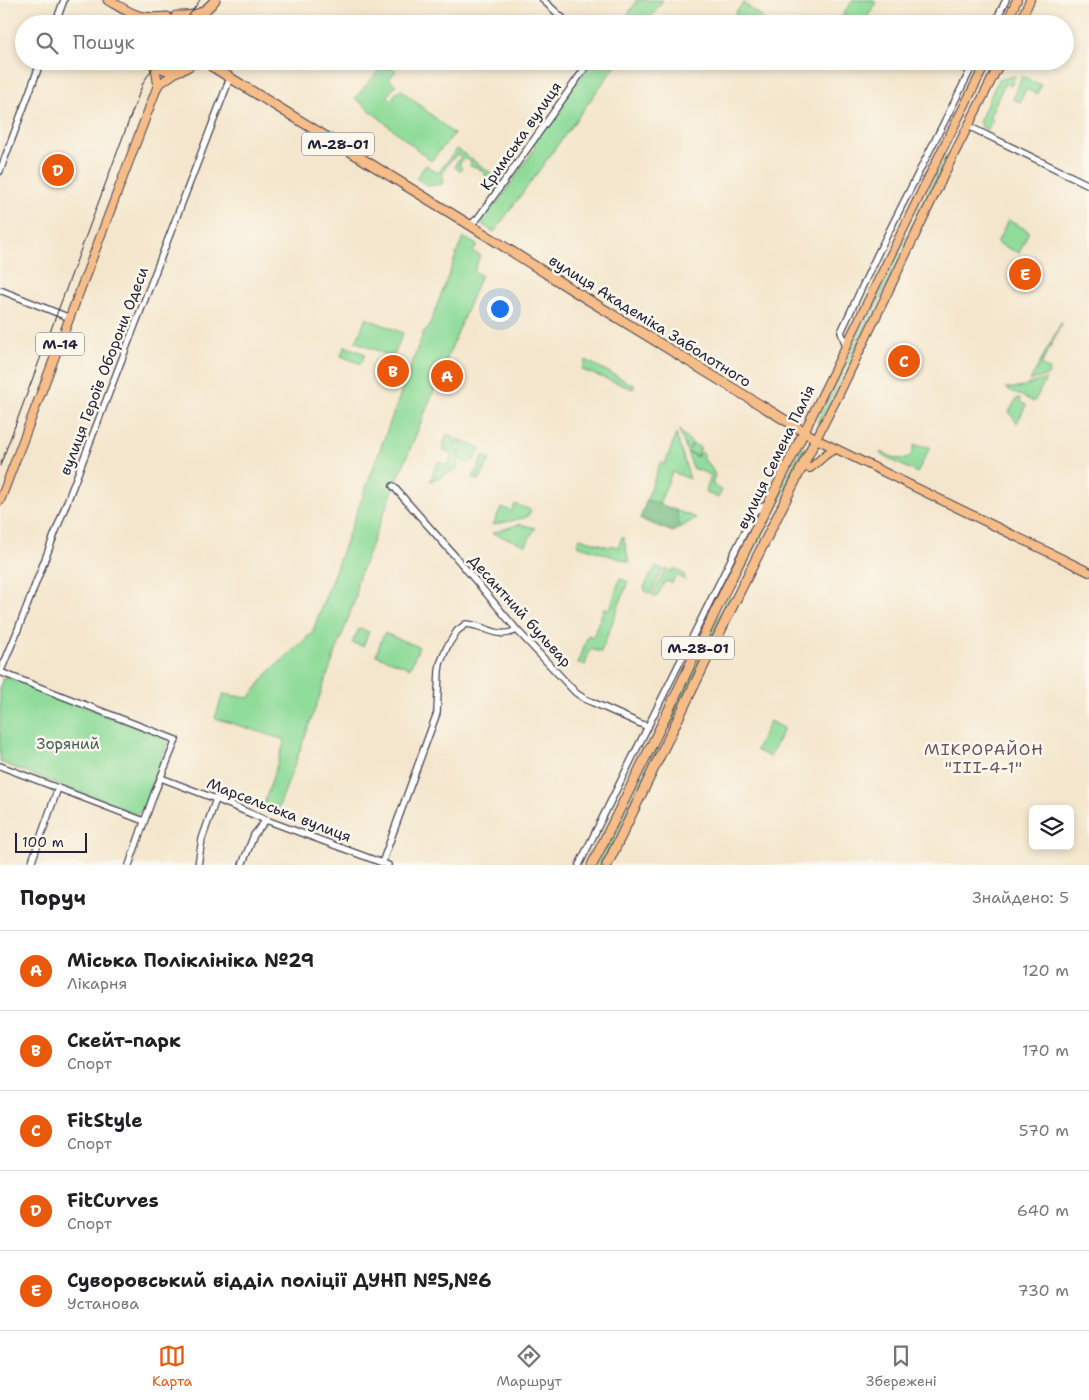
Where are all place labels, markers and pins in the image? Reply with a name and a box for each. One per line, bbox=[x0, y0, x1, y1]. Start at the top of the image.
pin: D bbox=[42, 151, 74, 189]
pin: E bbox=[1009, 255, 1041, 293]
pin: C bbox=[888, 342, 920, 380]
pin: B bbox=[377, 352, 409, 390]
pin: A bbox=[431, 357, 463, 395]

